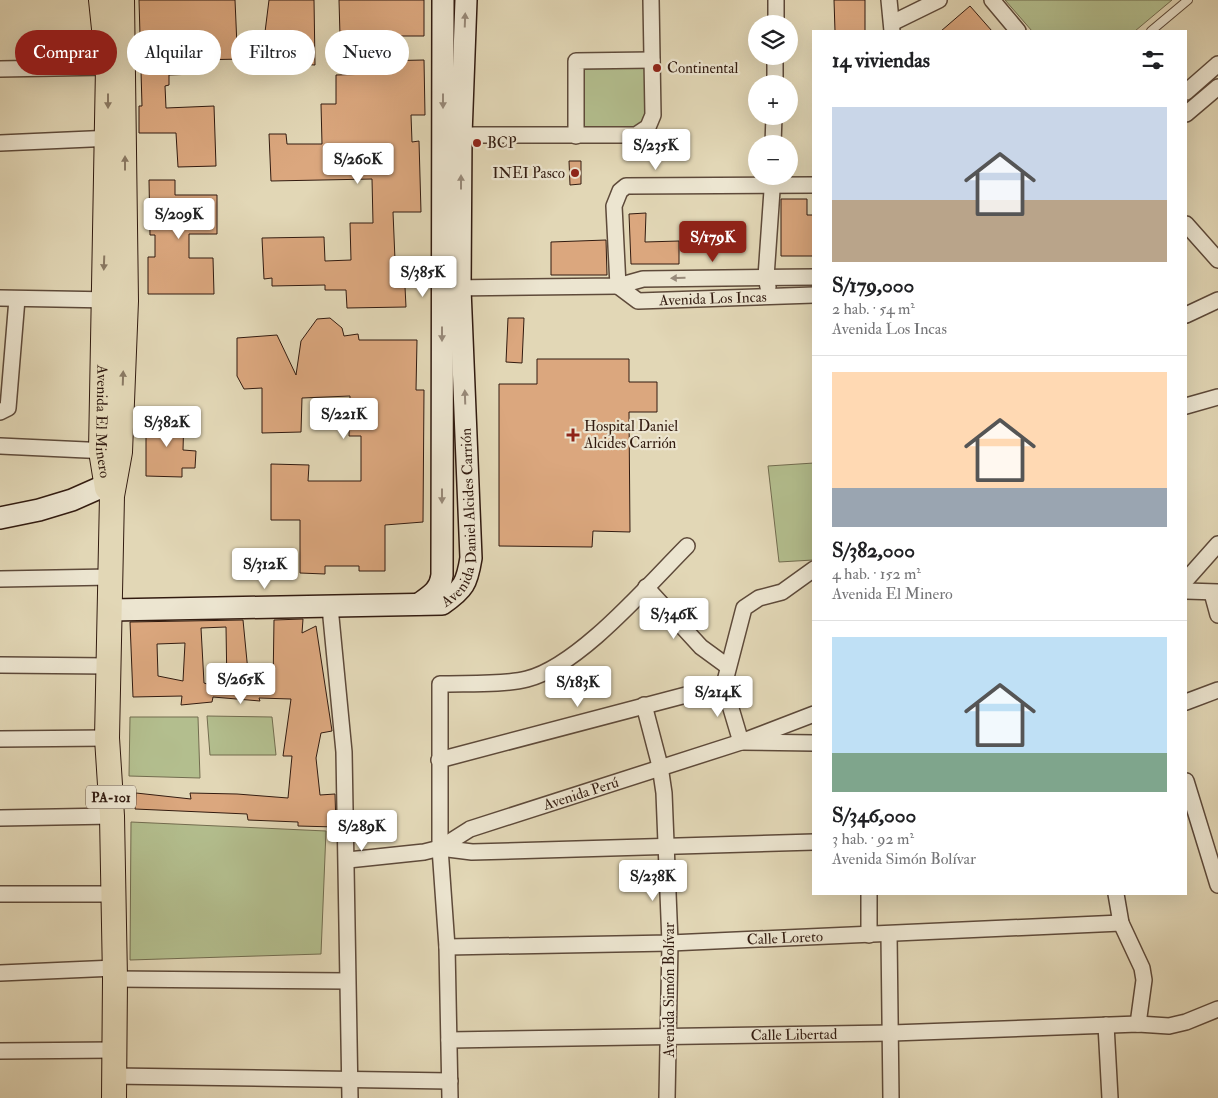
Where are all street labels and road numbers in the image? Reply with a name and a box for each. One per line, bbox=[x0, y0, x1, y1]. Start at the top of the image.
street label: Avenida Los Incas bbox=[658, 288, 767, 310]
street label: Avenida El Minero bbox=[91, 364, 114, 480]
street label: Avenida Daniel Alcides Carrión bbox=[437, 427, 481, 612]
street label: Avenida Perú bbox=[540, 773, 622, 815]
road number: PA-101 bbox=[86, 786, 136, 809]
street label: Avenida Simón Bolívar bbox=[660, 922, 679, 1059]
street label: Calle Loreto bbox=[746, 927, 823, 950]
street label: Calle Libertad bbox=[750, 1025, 838, 1045]

